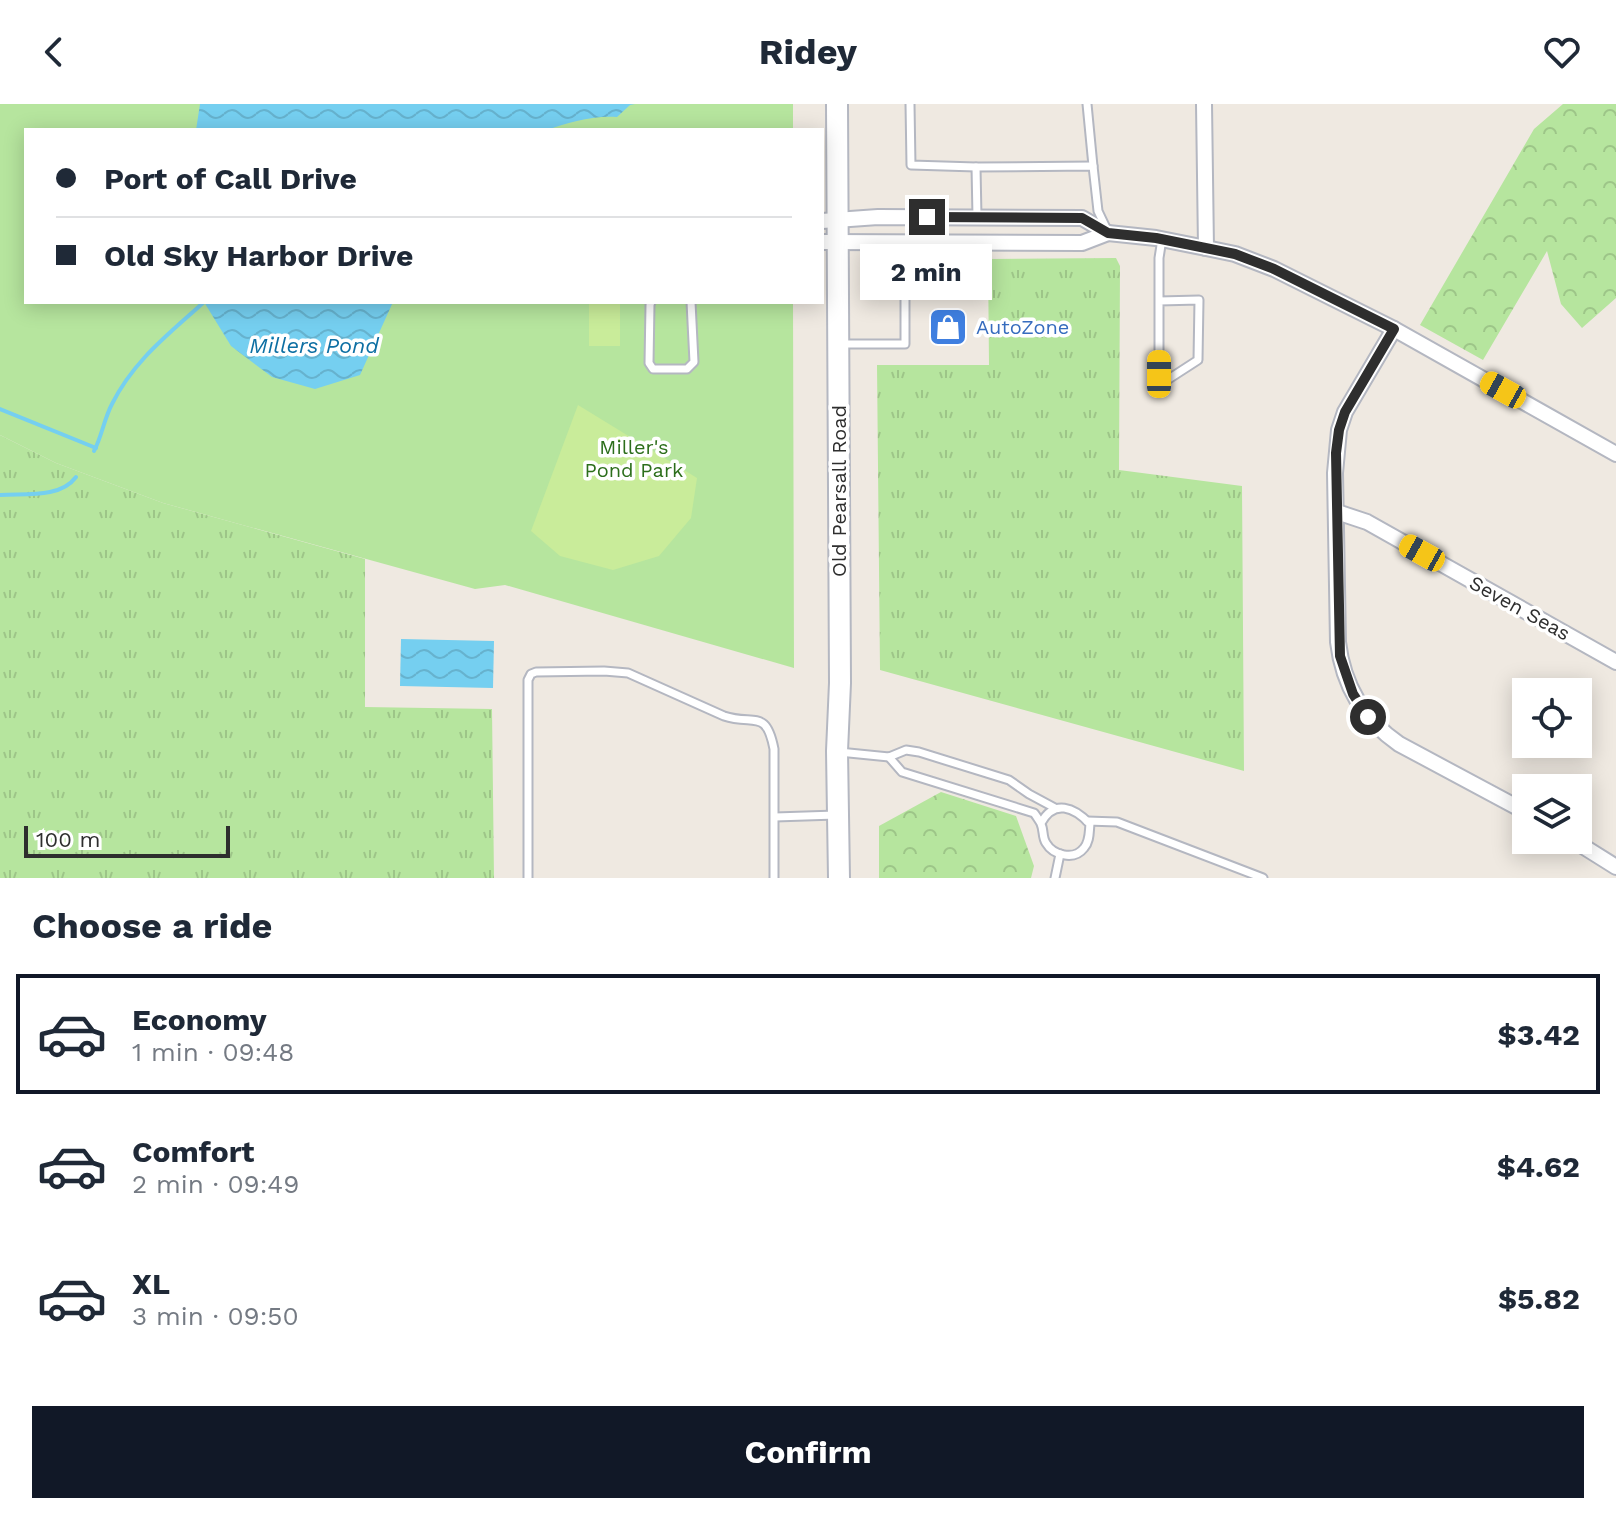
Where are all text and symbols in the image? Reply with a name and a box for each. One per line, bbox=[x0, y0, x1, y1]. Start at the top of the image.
icon: back bbox=[32, 30, 76, 74]
icon: heart bbox=[1540, 30, 1584, 74]
text: Ridey bbox=[759, 31, 857, 73]
text: Port of Call Drive bbox=[104, 161, 357, 196]
route end bbox=[909, 199, 945, 235]
text: Old Sky Harbor Drive bbox=[104, 238, 413, 273]
callout: 2 min bbox=[861, 245, 993, 301]
text: 2 min bbox=[890, 257, 962, 287]
shop icon: AutoZone bbox=[927, 306, 969, 348]
place label: AutoZone bbox=[976, 315, 1069, 339]
water label: Millers Pond bbox=[249, 333, 380, 358]
car bbox=[1147, 350, 1171, 398]
car bbox=[1476, 368, 1530, 412]
street label: Old Pearsall Road bbox=[827, 405, 851, 577]
park label: Miller's Pond Park bbox=[585, 435, 683, 482]
car bbox=[1395, 531, 1449, 575]
street label: Seven Seas bbox=[1465, 570, 1575, 646]
map controls bbox=[1512, 678, 1592, 854]
button: locate bbox=[1512, 678, 1592, 758]
route start bbox=[1350, 699, 1386, 735]
button: layers bbox=[1512, 774, 1592, 854]
scale bar bbox=[24, 822, 230, 858]
text: 100 m bbox=[36, 827, 100, 852]
text: Choose a ride bbox=[32, 905, 272, 947]
icon: car bbox=[36, 998, 108, 1070]
text: Economy bbox=[132, 1002, 267, 1037]
text: $3.42 bbox=[1498, 1017, 1580, 1052]
text: 1 min · 09:48 bbox=[132, 1037, 294, 1067]
icon: car bbox=[36, 1130, 108, 1202]
text: Comfort bbox=[132, 1134, 254, 1169]
text: $4.62 bbox=[1497, 1149, 1580, 1184]
text: 2 min · 09:49 bbox=[132, 1169, 299, 1199]
icon: car bbox=[36, 1262, 108, 1334]
text: XL bbox=[132, 1266, 170, 1301]
text: $5.82 bbox=[1498, 1281, 1580, 1316]
text: 3 min · 09:50 bbox=[132, 1301, 299, 1331]
button: Confirm bbox=[32, 1406, 1584, 1498]

